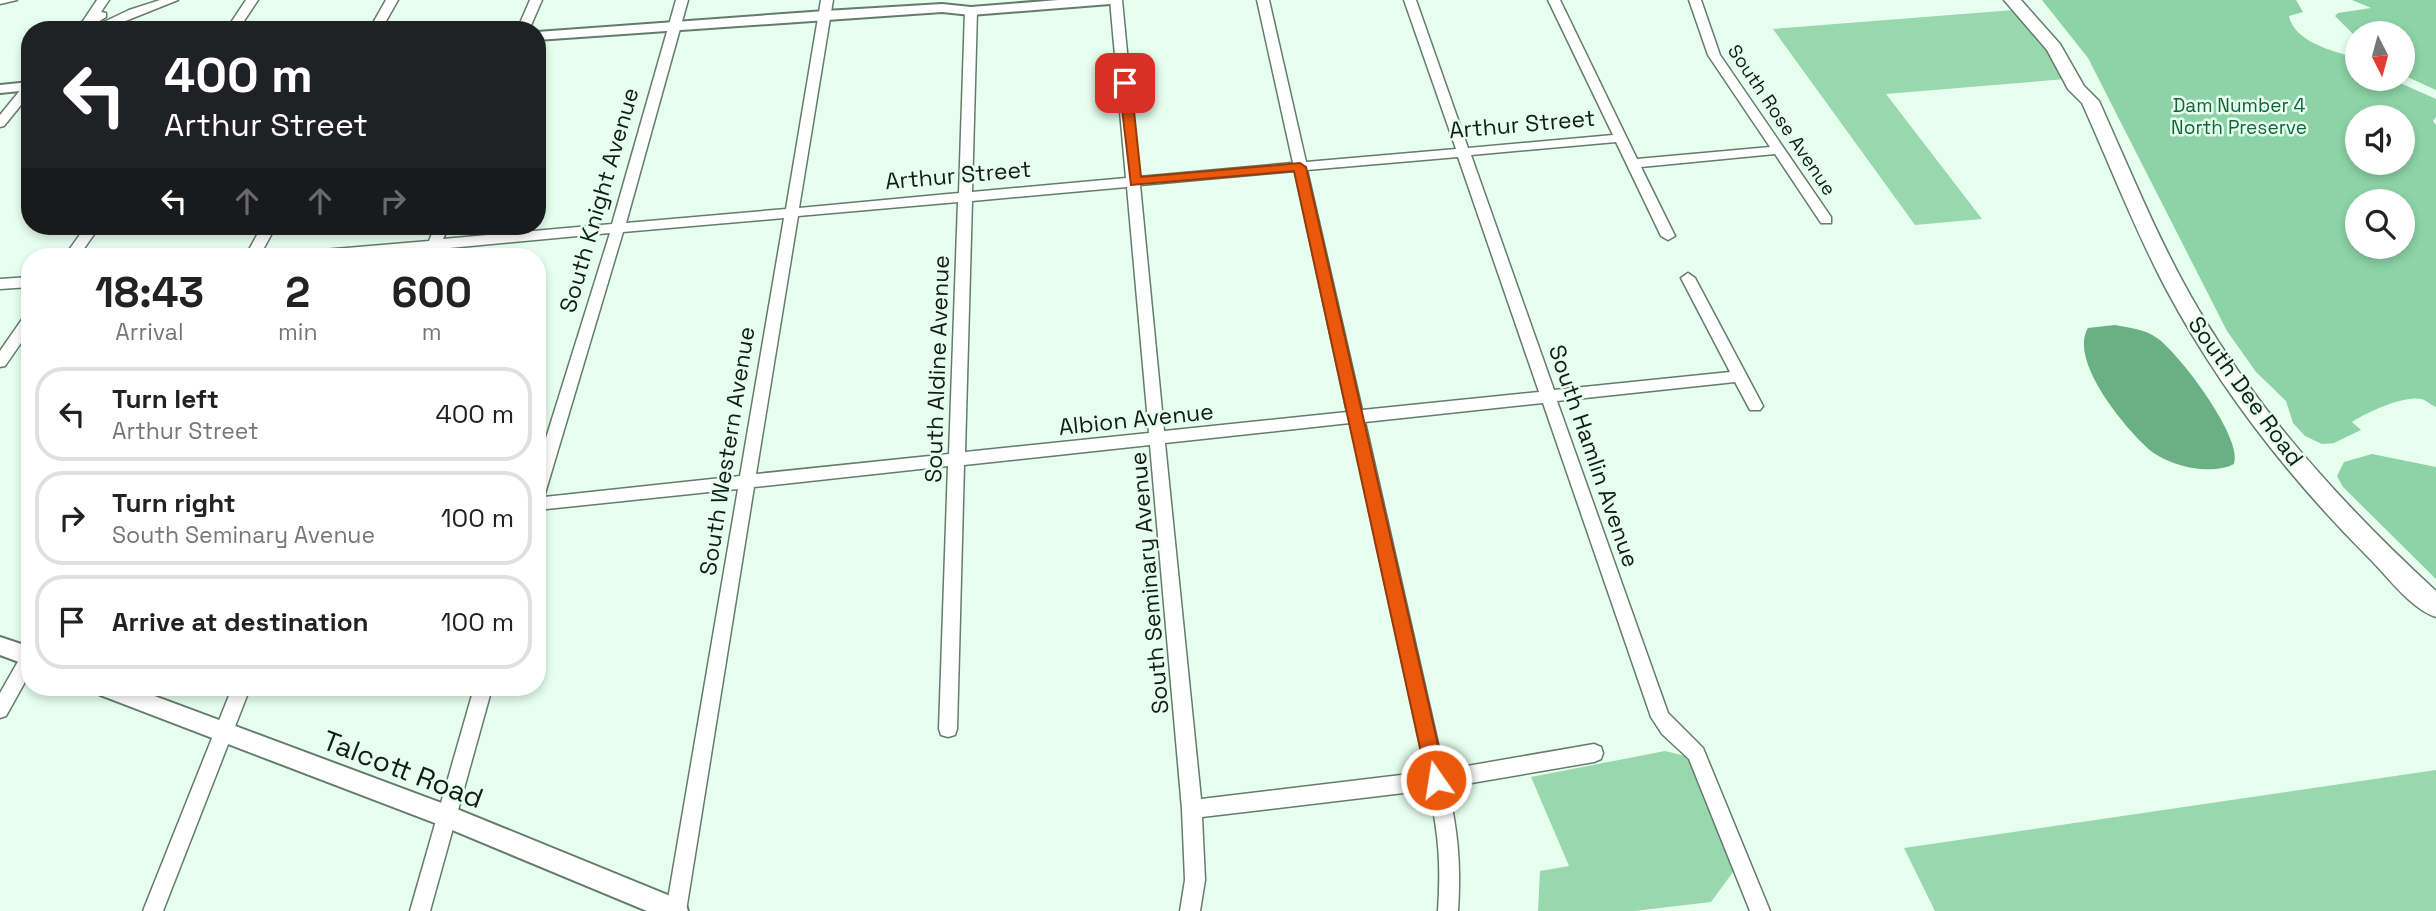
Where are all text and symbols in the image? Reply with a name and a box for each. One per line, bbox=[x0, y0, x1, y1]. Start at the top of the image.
north arrow bbox=[2345, 21, 2415, 91]
map controls bbox=[2345, 21, 2415, 259]
street label: South Rose Avenue bbox=[1722, 40, 1842, 200]
text: 400 m bbox=[164, 44, 313, 106]
icon: left bbox=[49, 49, 140, 140]
pin bbox=[1095, 53, 1155, 113]
icon: arrive bbox=[1106, 64, 1144, 102]
street label: South Knight Avenue bbox=[553, 84, 645, 316]
park label: Dam Number 4 North Preserve bbox=[2171, 93, 2307, 140]
street label: Arthur Street bbox=[1448, 103, 1596, 145]
text: Arthur Street bbox=[164, 105, 368, 145]
button: sound bbox=[2345, 105, 2415, 175]
street label: Arthur Street bbox=[884, 154, 1032, 196]
icon: left bbox=[155, 182, 193, 220]
icon: ahead bbox=[228, 182, 266, 220]
icon: ahead bbox=[301, 182, 339, 220]
icon: right bbox=[374, 182, 412, 220]
button: search bbox=[2345, 189, 2415, 259]
street label: South Aldine Avenue bbox=[918, 255, 956, 483]
text: 18:43 bbox=[95, 266, 204, 319]
text: 2 bbox=[285, 266, 310, 319]
text: 600 bbox=[392, 266, 472, 319]
street label: South Dee Road bbox=[2182, 310, 2310, 472]
text: Arrival bbox=[115, 317, 184, 347]
text: min bbox=[278, 317, 318, 347]
text: m bbox=[422, 317, 442, 347]
street label: South Western Avenue bbox=[693, 324, 761, 578]
street label: South Hamlin Avenue bbox=[1542, 341, 1646, 571]
text: Turn left bbox=[112, 382, 219, 416]
icon: left bbox=[53, 395, 91, 433]
street label: Albion Avenue bbox=[1057, 396, 1215, 442]
text: 400 m bbox=[435, 397, 514, 431]
text: Arthur Street bbox=[112, 416, 259, 446]
street label: South Seminary Avenue bbox=[1123, 451, 1175, 715]
text: Turn right bbox=[112, 486, 236, 520]
icon: right bbox=[53, 499, 91, 537]
text: 100 m bbox=[441, 501, 514, 535]
text: South Seminary Avenue bbox=[112, 520, 375, 550]
icon: arrive bbox=[53, 603, 91, 641]
text: Arrive at destination bbox=[112, 605, 369, 639]
text: 100 m bbox=[441, 605, 514, 639]
street label: Talcott Road bbox=[318, 722, 488, 816]
position arrow bbox=[1399, 743, 1473, 817]

